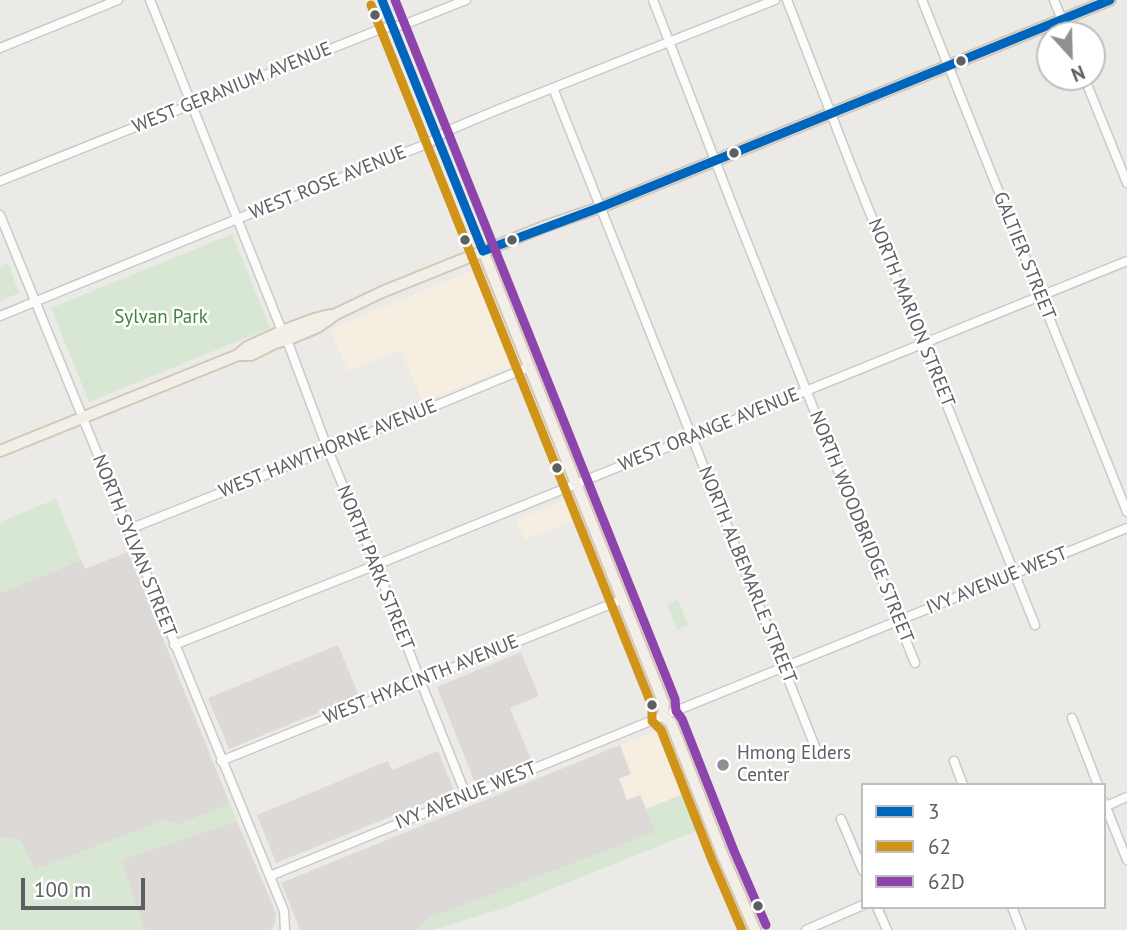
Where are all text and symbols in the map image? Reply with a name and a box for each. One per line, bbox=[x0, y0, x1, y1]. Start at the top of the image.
unlabelled marker bbox=[368, 8, 382, 22]
north arrow bbox=[1036, 21, 1106, 91]
street label: WEST GERANIUM AVENUE bbox=[129, 38, 335, 138]
unlabelled marker bbox=[954, 54, 968, 68]
text: N bbox=[1068, 60, 1088, 87]
street label: WEST ROSE AVENUE bbox=[246, 141, 410, 225]
unlabelled marker bbox=[727, 146, 741, 160]
street label: GALTIER STREET bbox=[988, 189, 1060, 323]
street label: NORTH MARION STREET bbox=[863, 216, 959, 410]
unlabelled marker bbox=[458, 233, 472, 247]
unlabelled marker bbox=[505, 233, 519, 247]
park label: Sylvan Park bbox=[114, 307, 208, 329]
street label: WEST ORANGE AVENUE bbox=[615, 383, 803, 477]
street label: WEST HAWTHORNE AVENUE bbox=[216, 395, 440, 503]
street label: NORTH WOODBRIDGE STREET bbox=[804, 408, 918, 646]
street label: NORTH SYLVAN STREET bbox=[87, 452, 181, 640]
unlabelled marker bbox=[550, 461, 564, 475]
street label: NORTH ALBEMARLE STREET bbox=[693, 463, 801, 687]
street label: NORTH PARK STREET bbox=[332, 482, 418, 654]
street label: IVY AVENUE WEST bbox=[923, 542, 1071, 620]
street label: WEST HYACINTH AVENUE bbox=[320, 630, 522, 730]
unlabelled marker bbox=[645, 698, 659, 712]
place label: Hmong Elders Center bbox=[737, 743, 851, 787]
street label: IVY AVENUE WEST bbox=[392, 757, 540, 835]
marker: Hmong Elders Center bbox=[715, 757, 731, 773]
legend bbox=[861, 783, 1106, 909]
text: 3 bbox=[928, 798, 939, 825]
text: 62 bbox=[928, 833, 951, 860]
scale bar bbox=[24, 864, 149, 908]
text: 62D bbox=[928, 868, 965, 895]
text: 100 m bbox=[34, 876, 91, 903]
unlabelled marker bbox=[751, 899, 765, 913]

